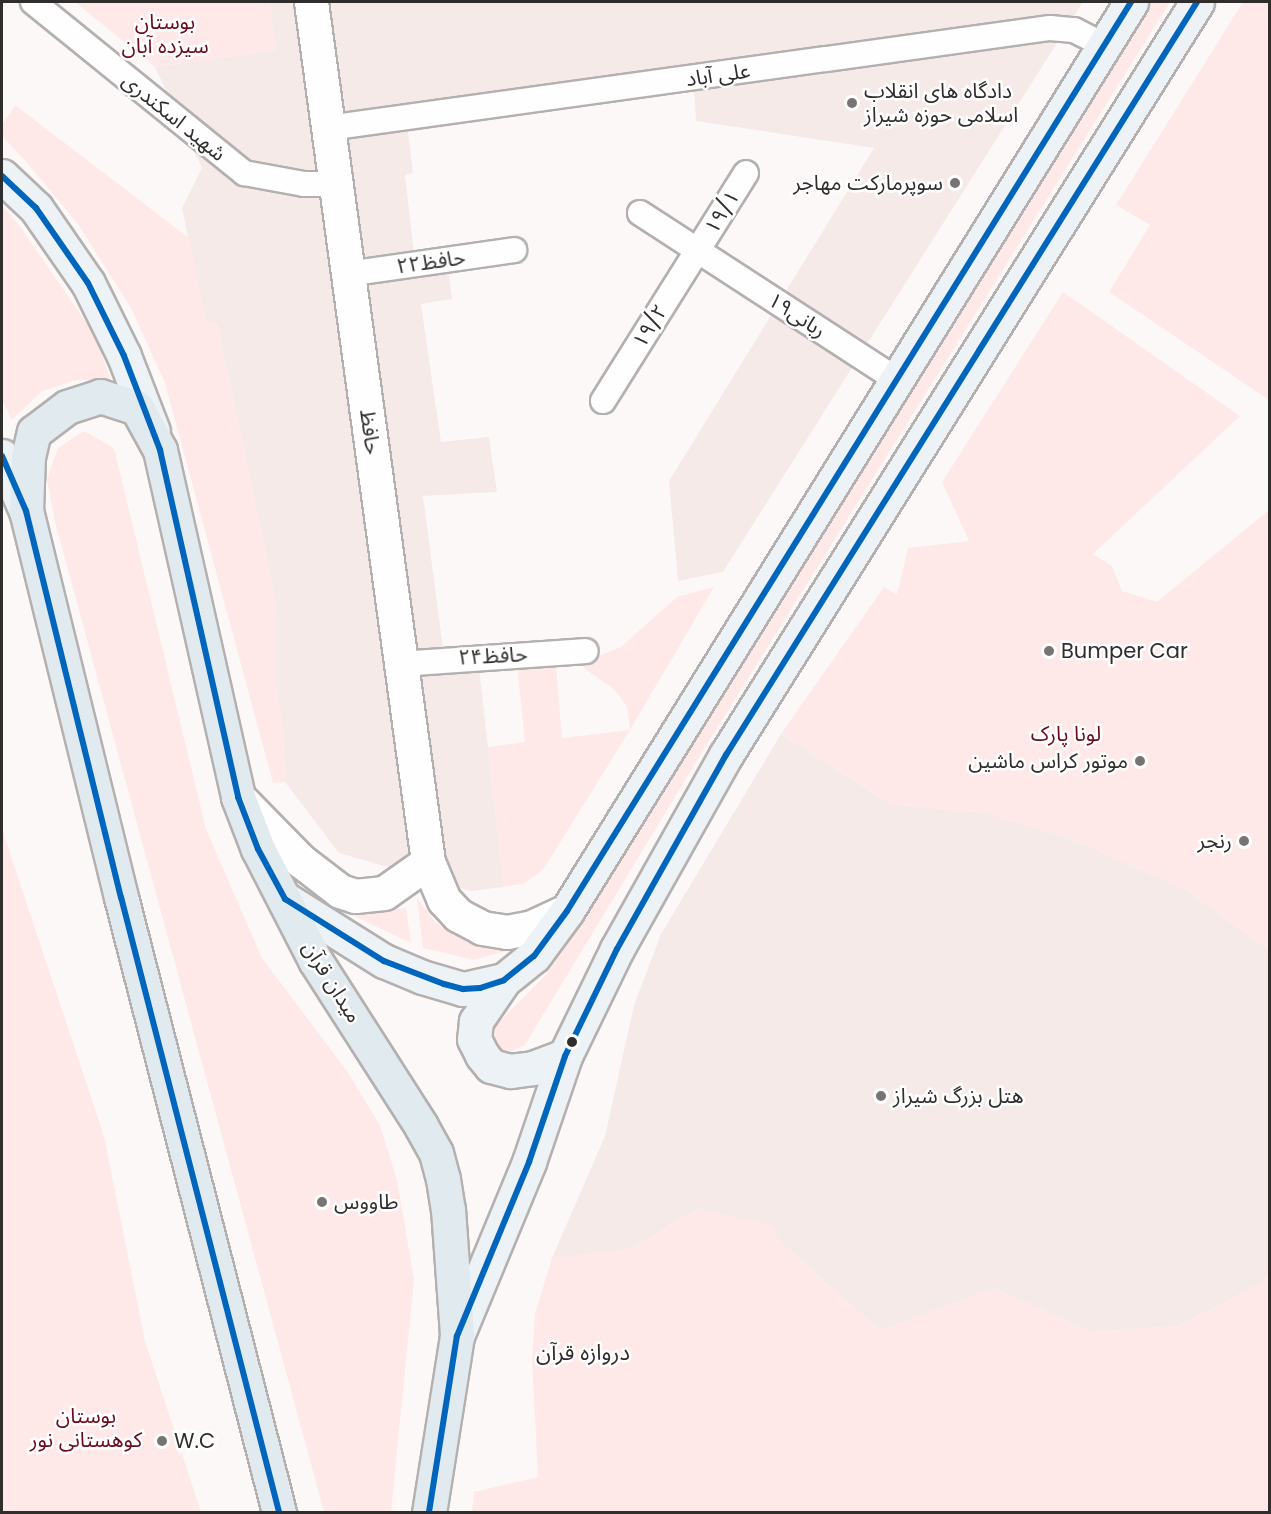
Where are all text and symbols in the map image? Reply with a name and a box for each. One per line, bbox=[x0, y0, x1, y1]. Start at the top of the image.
park label: بوستان سیزده آبان bbox=[121, 9, 209, 59]
street label: علی آباد bbox=[684, 58, 752, 92]
street label: شهید اسکندری bbox=[117, 68, 231, 166]
place label: دادگاه های انقلاب اسلامی حوزه شیراز bbox=[864, 78, 1018, 128]
marker: دادگاه های انقلاب اسلامی حوزه شیراز bbox=[845, 96, 859, 110]
place label: سوپرمارکت مهاجر bbox=[793, 170, 943, 196]
marker: سوپرمارکت مهاجر bbox=[948, 176, 962, 190]
street label: ۱۹/۱ bbox=[699, 186, 745, 238]
street label: حافظ۲۲ bbox=[395, 245, 467, 279]
street label: ربانی۱۹ bbox=[763, 287, 831, 343]
street label: ۱۹/۲ bbox=[627, 300, 673, 352]
street label: حافظ bbox=[354, 408, 386, 456]
place label: Bumper Car bbox=[1061, 638, 1188, 664]
street label: حافظ۲۴ bbox=[458, 642, 528, 670]
marker: Bumper Car bbox=[1042, 644, 1056, 658]
park label: لونا پارک bbox=[1031, 721, 1101, 747]
place label: موتور کراس ماشین bbox=[968, 748, 1128, 774]
marker: موتور کراس ماشین bbox=[1133, 754, 1147, 768]
place label: رنجر bbox=[1198, 828, 1232, 854]
marker: رنجر bbox=[1237, 834, 1251, 848]
street label: میدان قرآن bbox=[297, 937, 367, 1027]
unlabelled marker bbox=[566, 1036, 578, 1048]
place label: هتل بزرگ شیراز bbox=[893, 1083, 1023, 1109]
marker: هتل بزرگ شیراز bbox=[874, 1089, 888, 1103]
place label: طاووس bbox=[334, 1189, 398, 1215]
marker: طاووس bbox=[315, 1195, 329, 1209]
district label: دروازه قرآن bbox=[536, 1340, 630, 1366]
park label: بوستان کوهستانی نور bbox=[30, 1403, 142, 1453]
place label: W.C bbox=[174, 1428, 215, 1454]
marker: W.C bbox=[155, 1434, 169, 1448]

